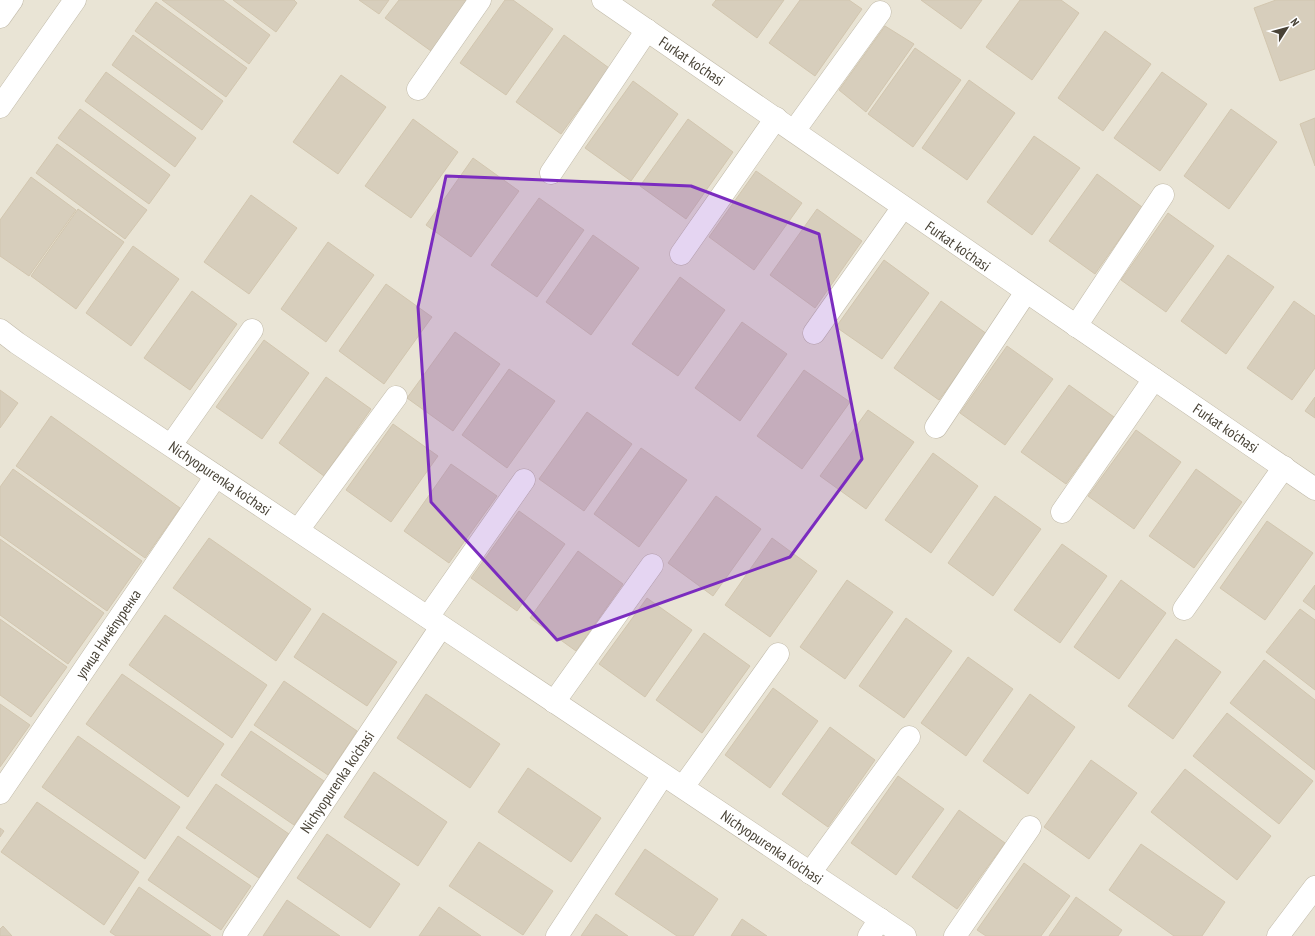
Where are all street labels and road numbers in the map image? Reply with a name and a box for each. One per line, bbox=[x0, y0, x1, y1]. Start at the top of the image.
street label: Furkat ko'chasi bbox=[656, 32, 728, 90]
street label: Furkat ko'chasi bbox=[922, 217, 994, 275]
street label: Furkat ko'chasi bbox=[1190, 399, 1262, 457]
street label: Nichyopurenka ko'chasi bbox=[165, 437, 275, 519]
street label: улица Ничёпуренка bbox=[71, 586, 145, 682]
street label: Nichyopurenka ko'chasi bbox=[296, 727, 378, 837]
street label: Nichyopurenka ko'chasi bbox=[717, 806, 827, 888]

